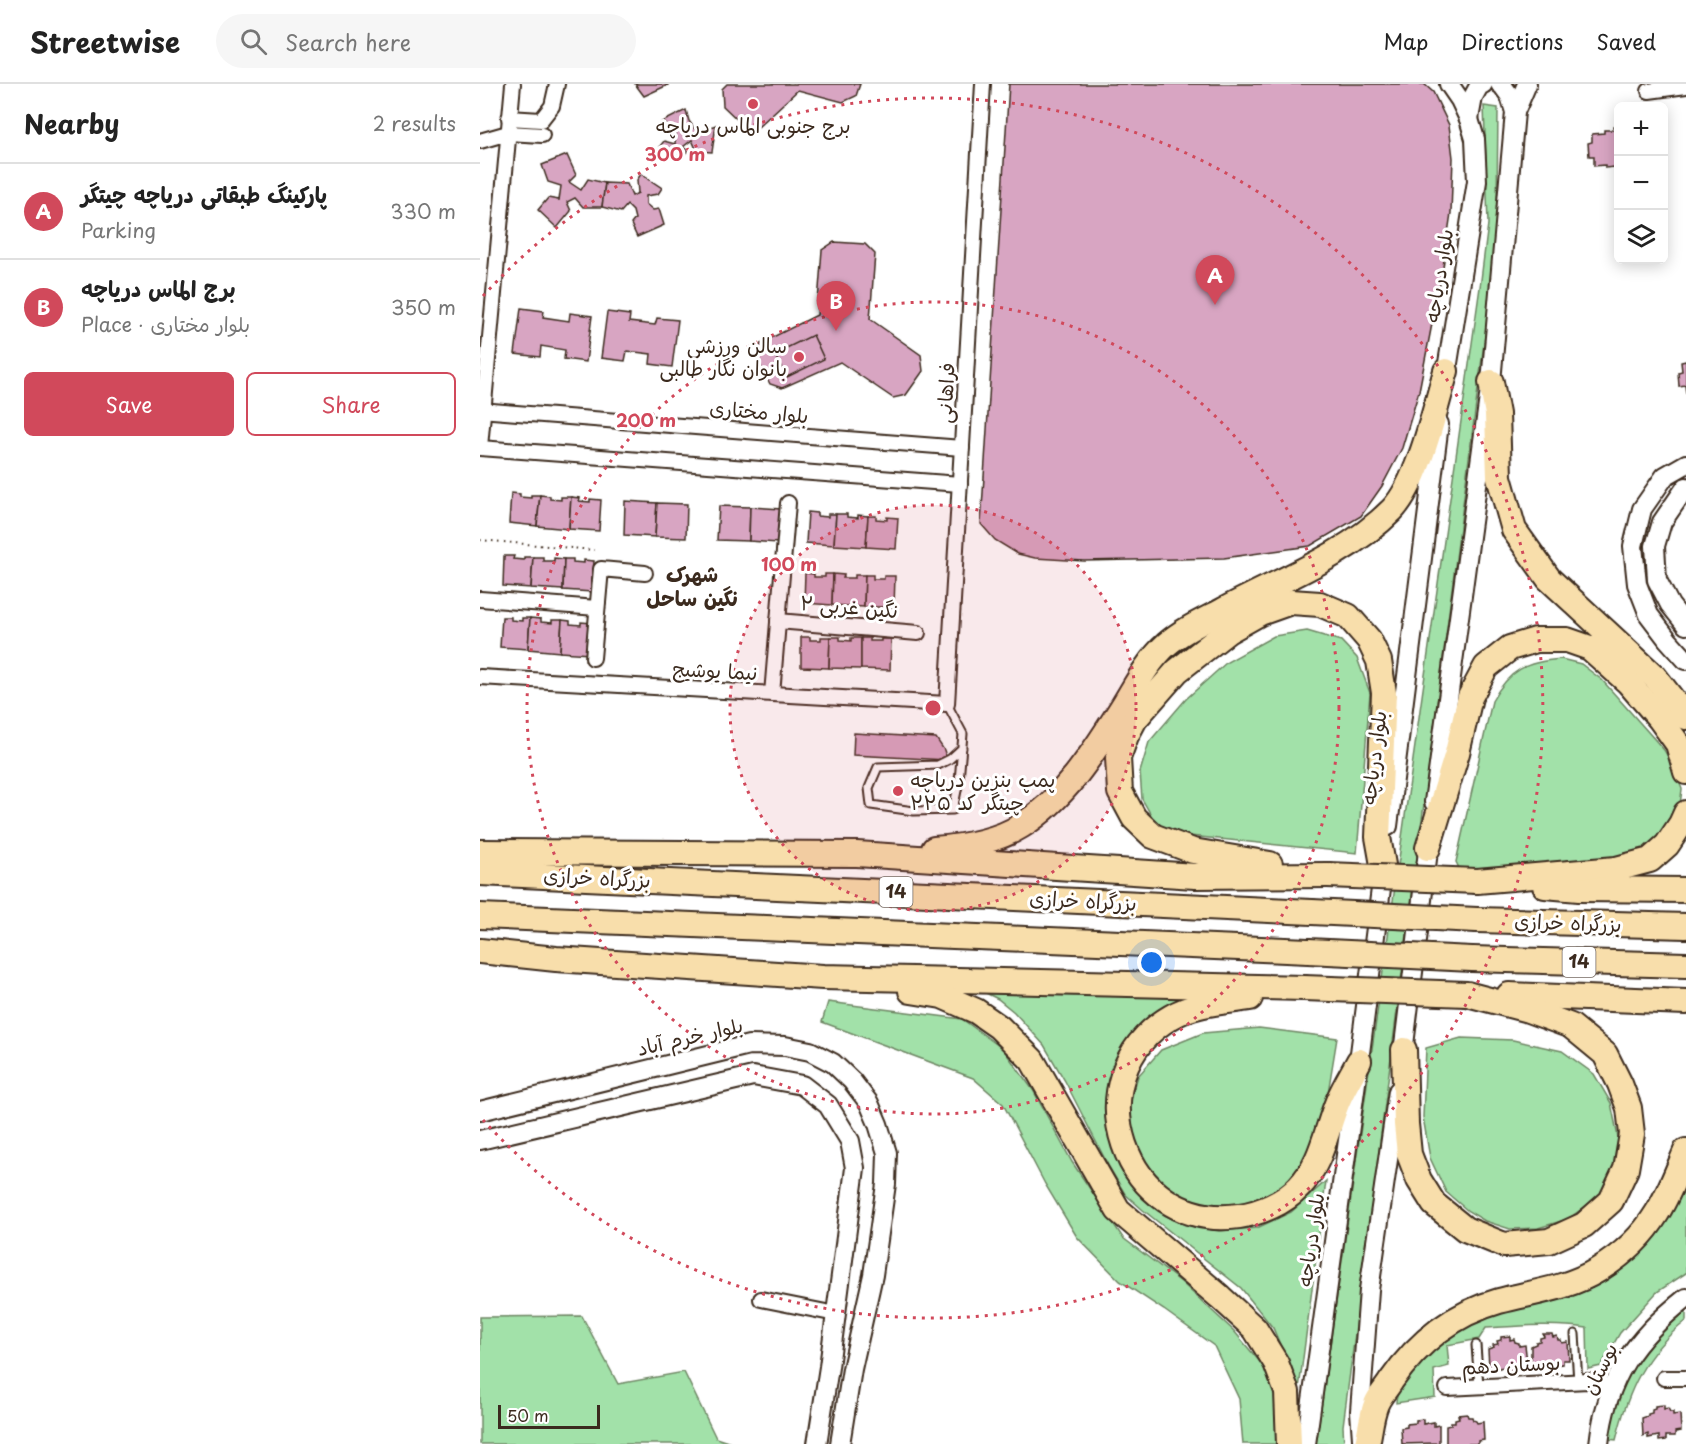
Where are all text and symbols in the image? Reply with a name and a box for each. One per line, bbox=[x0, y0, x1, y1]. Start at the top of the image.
search box bbox=[216, 14, 636, 68]
text: Streetwise bbox=[30, 20, 180, 63]
icon: search bbox=[237, 25, 270, 58]
text: Search here bbox=[285, 25, 411, 58]
text: Map bbox=[1383, 25, 1428, 57]
text: Directions bbox=[1461, 25, 1563, 57]
text: Saved bbox=[1596, 25, 1656, 57]
marker: برج جنوبی الماس دریاچه bbox=[746, 97, 760, 111]
map controls bbox=[1614, 102, 1668, 264]
button: + bbox=[1614, 102, 1668, 156]
text: Nearby bbox=[24, 104, 119, 143]
text: 2 results bbox=[373, 108, 456, 138]
place label: برج جنوبی الماس دریاچه bbox=[655, 110, 851, 140]
text: 300 m bbox=[645, 140, 705, 167]
button: − bbox=[1614, 156, 1668, 210]
text: پارکینگ طبقاتی دریاچه چیتگر bbox=[81, 177, 327, 210]
text: A bbox=[36, 196, 51, 226]
text: 330 m bbox=[390, 196, 456, 226]
button: layers bbox=[1614, 210, 1668, 264]
text: Parking bbox=[81, 215, 156, 245]
street label: بلوار دریاچه bbox=[1416, 227, 1460, 325]
pin: A bbox=[1196, 256, 1234, 305]
text: برج الماس دریاچه bbox=[81, 271, 236, 304]
pin: B bbox=[816, 282, 856, 331]
text: B bbox=[37, 292, 50, 322]
text: 350 m bbox=[391, 292, 456, 322]
text: Place · بلوار مختاری bbox=[81, 309, 250, 339]
place label: سالن ورزشی بانوان نگار طالبی bbox=[660, 330, 787, 383]
marker: سالن ورزشی بانوان نگار طالبی bbox=[792, 350, 806, 364]
street label: فراهانی bbox=[928, 362, 962, 424]
button: Save bbox=[24, 372, 234, 436]
button: Share bbox=[246, 372, 456, 436]
street label: بلوار مختاری bbox=[708, 392, 810, 430]
text: 200 m bbox=[616, 406, 676, 433]
text: 100 m bbox=[761, 550, 817, 577]
district label: شهرک نگین ساحل bbox=[646, 557, 738, 613]
street label: نگین غربی ۲ bbox=[799, 587, 899, 625]
street label: نیما یوشیج bbox=[672, 653, 758, 687]
centre of rings bbox=[923, 698, 943, 718]
street label: بلوار دریاچه bbox=[1352, 709, 1394, 807]
place label: پمپ بنزین دریاچه چیتگر کد ۲۲۵ bbox=[910, 764, 1055, 817]
marker: پمپ بنزین دریاچه چیتگر کد ۲۲۵ bbox=[891, 784, 905, 798]
street label: بزرگراه خرازی bbox=[543, 859, 651, 895]
road number: 14 bbox=[880, 877, 912, 907]
street label: بزرگراه خرازی bbox=[1029, 882, 1137, 918]
street label: بزرگراه خرازی bbox=[1514, 905, 1622, 939]
road number: 14 bbox=[1562, 947, 1596, 977]
your location bbox=[1137, 948, 1166, 977]
street label: بلوار خرم آباد bbox=[634, 1009, 746, 1065]
street label: بلوار دریاچه bbox=[1289, 1191, 1331, 1289]
street label: بوستان bbox=[1574, 1337, 1625, 1400]
street label: بوستان دهم bbox=[1461, 1346, 1561, 1383]
scale bar bbox=[498, 1402, 600, 1430]
text: 50 m bbox=[507, 1403, 548, 1427]

